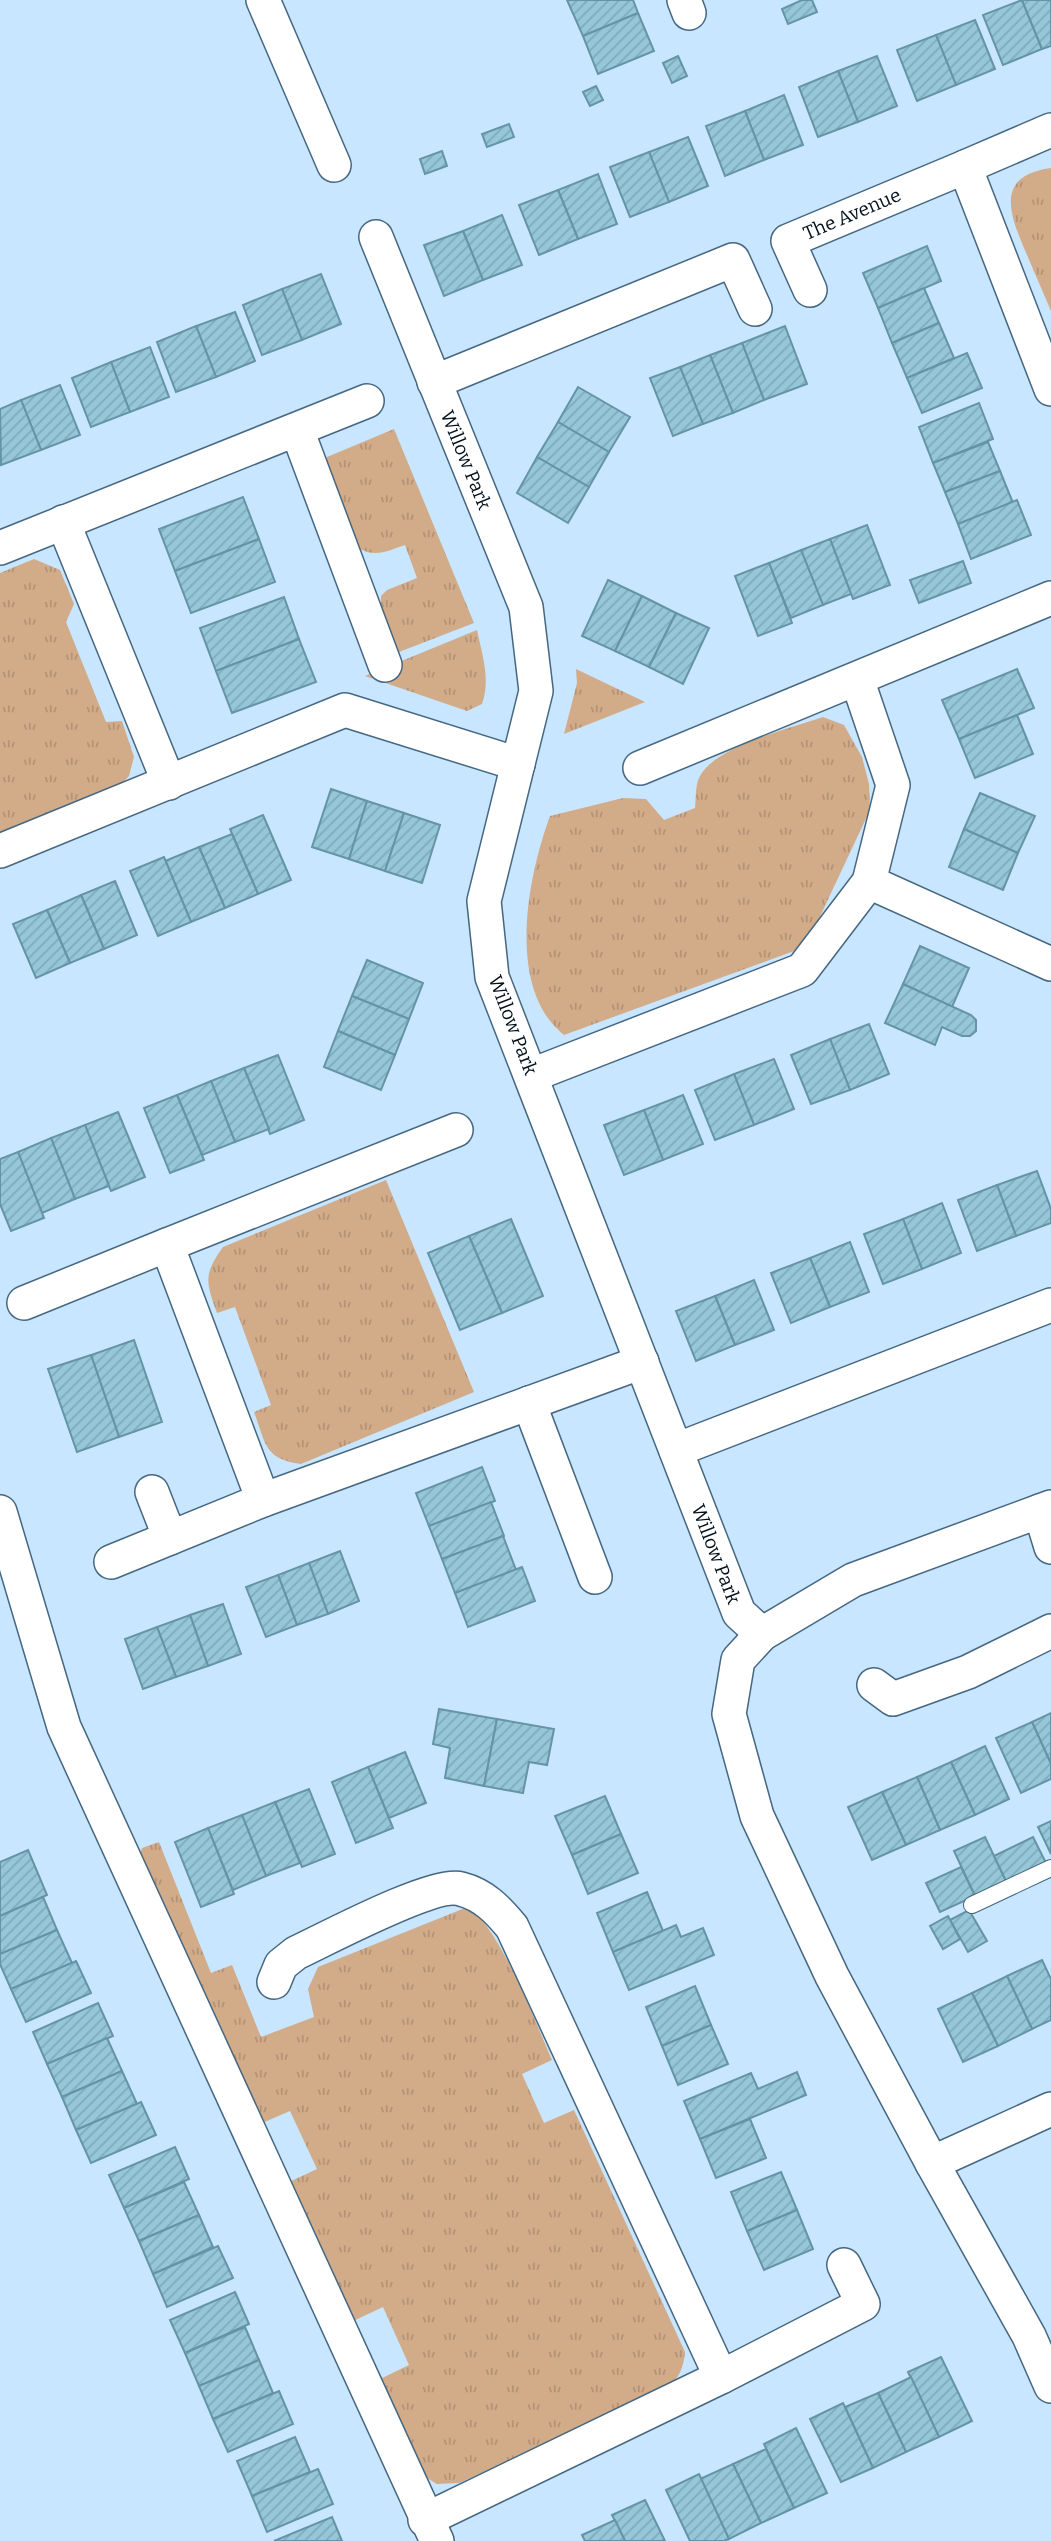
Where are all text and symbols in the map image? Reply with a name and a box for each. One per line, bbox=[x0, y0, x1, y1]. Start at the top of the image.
street label: The Avenue bbox=[800, 183, 904, 245]
street label: Willow Park bbox=[436, 407, 496, 513]
street label: Willow Park bbox=[483, 972, 543, 1078]
street label: Willow Park bbox=[686, 1501, 746, 1607]

